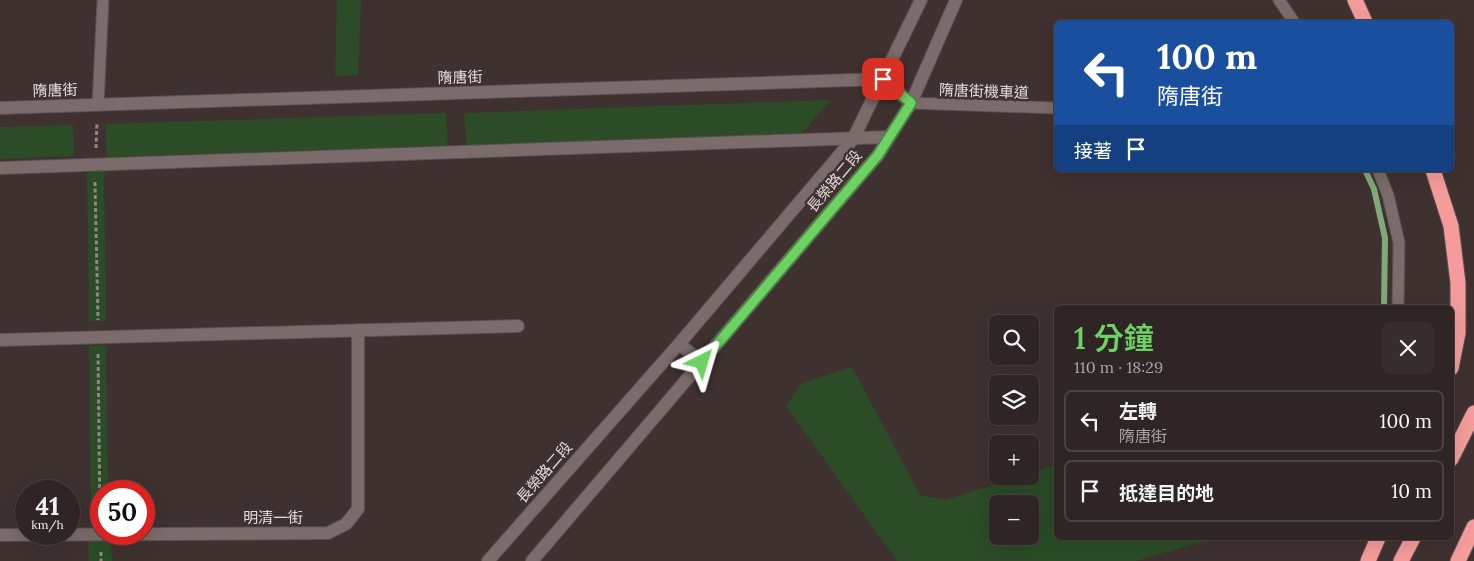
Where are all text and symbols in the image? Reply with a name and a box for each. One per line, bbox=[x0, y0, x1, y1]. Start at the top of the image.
text: 100 m bbox=[1157, 34, 1257, 79]
icon: left bbox=[1074, 40, 1139, 105]
pin bbox=[862, 58, 904, 100]
icon: arrive bbox=[869, 65, 897, 93]
street label: 隋唐街 bbox=[437, 67, 483, 87]
street label: 隋唐街 bbox=[32, 80, 78, 100]
street label: 隋唐街機車道 bbox=[939, 80, 1029, 102]
text: 隋唐街 bbox=[1157, 82, 1223, 110]
icon: arrive bbox=[1122, 135, 1150, 163]
text: 接著 bbox=[1074, 139, 1112, 163]
street label: 長榮路二段 bbox=[803, 146, 865, 216]
map controls bbox=[989, 315, 1039, 545]
button: search bbox=[989, 315, 1039, 365]
text: 1 分鐘 bbox=[1074, 319, 1154, 357]
button: close bbox=[1382, 322, 1434, 374]
position arrow bbox=[675, 335, 727, 387]
text: 110 m · 18:29 bbox=[1074, 357, 1163, 377]
button: layers bbox=[989, 375, 1039, 425]
text: 左轉 bbox=[1119, 399, 1157, 423]
icon: left bbox=[1076, 407, 1104, 435]
text: 100 m bbox=[1380, 409, 1432, 433]
text: 隋唐街 bbox=[1119, 426, 1167, 446]
button: + bbox=[989, 435, 1039, 485]
street label: 長榮路二段 bbox=[512, 437, 576, 507]
icon: arrive bbox=[1076, 477, 1104, 505]
text: 10 m bbox=[1391, 479, 1432, 503]
speed limit sign: 50 bbox=[90, 480, 155, 545]
text: 抵達目的地 bbox=[1119, 481, 1214, 505]
text: 41 bbox=[36, 490, 59, 522]
button: − bbox=[989, 495, 1039, 545]
street label: 明清一街 bbox=[243, 508, 303, 527]
text: km/h bbox=[31, 517, 64, 532]

